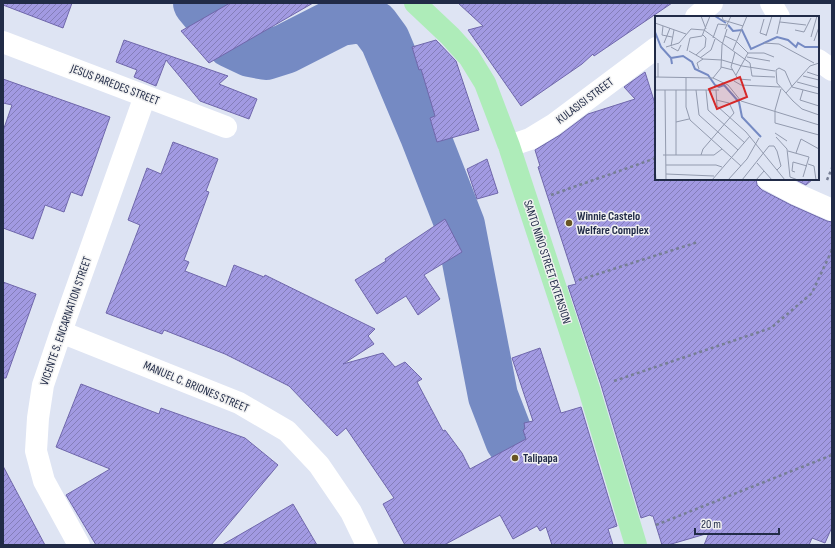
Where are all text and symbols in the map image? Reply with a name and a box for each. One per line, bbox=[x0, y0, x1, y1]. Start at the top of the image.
inset map bbox=[655, 16, 819, 180]
street label: JESUS PAREDES STREET bbox=[67, 61, 162, 109]
street label: KULASISI STREET bbox=[553, 74, 617, 128]
street label: SANTO NIÑO STREET EXTENSION bbox=[520, 198, 574, 326]
place label: Winnie Castelo Welfare Complex bbox=[577, 209, 649, 238]
marker: Winnie Castelo Welfare Complex bbox=[564, 218, 574, 228]
street label: VICENTE S. ENCARNATION STREET bbox=[37, 254, 95, 388]
street label: MANUEL C. BRIONES STREET bbox=[141, 358, 251, 416]
place label: Talipapa bbox=[523, 451, 558, 466]
marker: Talipapa bbox=[510, 453, 520, 463]
scale bar bbox=[695, 510, 779, 536]
text: 20 m bbox=[701, 517, 721, 532]

